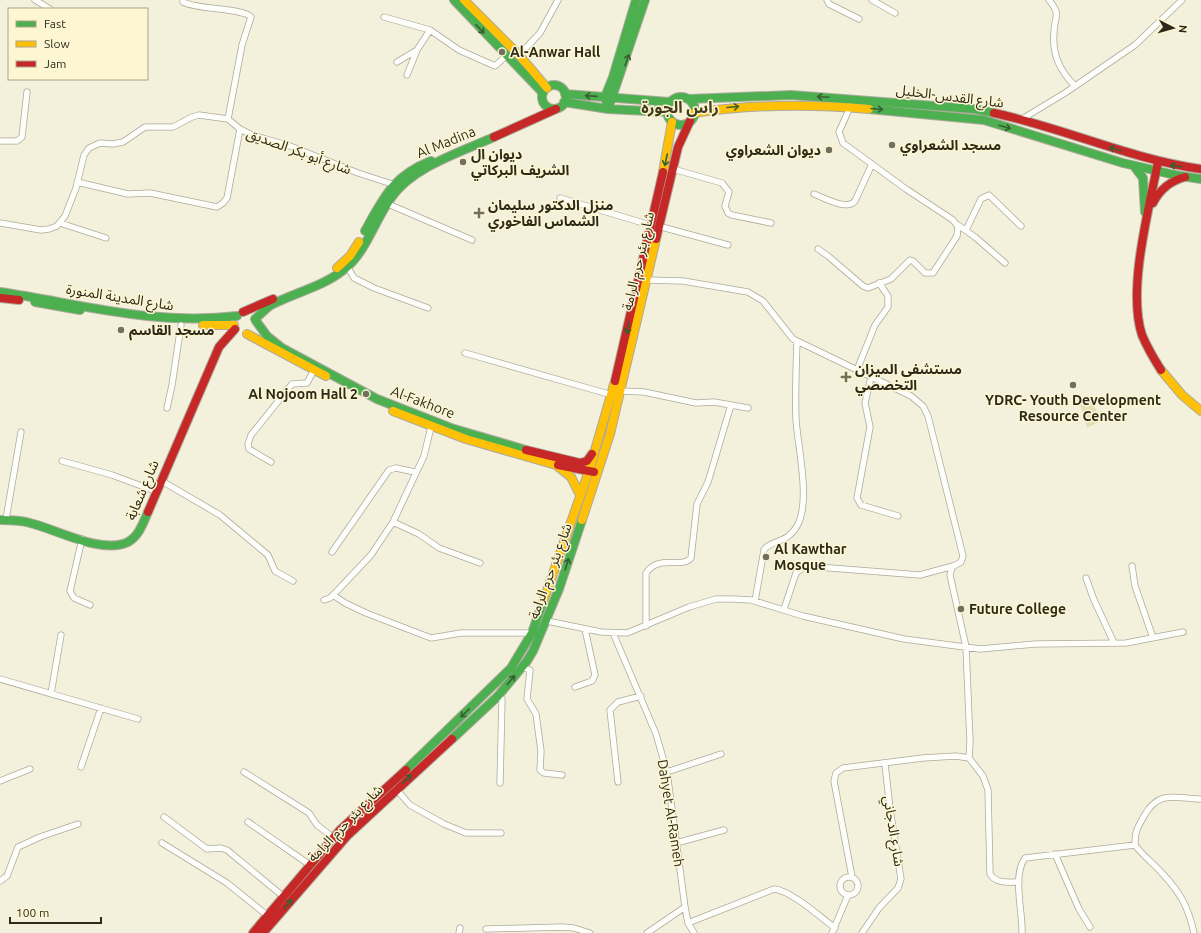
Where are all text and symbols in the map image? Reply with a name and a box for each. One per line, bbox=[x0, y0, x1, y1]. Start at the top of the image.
legend bbox=[8, 8, 148, 80]
north arrow bbox=[1153, 8, 1193, 48]
text: Fast bbox=[44, 17, 66, 30]
one-way arrow bbox=[476, 23, 485, 34]
text: N bbox=[1177, 24, 1189, 34]
text: Slow bbox=[44, 37, 70, 50]
place label: Al-Anwar Hall bbox=[510, 44, 600, 60]
marker: Al-Anwar Hall bbox=[497, 47, 507, 57]
one-way arrow bbox=[623, 54, 631, 66]
text: Jam bbox=[44, 57, 66, 70]
street label: شارع القدس-الخليل bbox=[895, 81, 1005, 114]
one-way arrow bbox=[585, 92, 598, 99]
one-way arrow bbox=[817, 93, 830, 101]
district label: راس الجورة bbox=[641, 98, 719, 117]
one-way arrow bbox=[726, 104, 739, 111]
one-way arrow bbox=[870, 106, 883, 113]
street label: Al Madina bbox=[414, 123, 478, 161]
street label: شارع أبو بكر الصديق bbox=[243, 124, 354, 180]
one-way arrow bbox=[999, 124, 1012, 131]
place label: مسجد الشعراوي bbox=[900, 137, 1001, 156]
marker: مسجد الشعراوي bbox=[887, 140, 897, 150]
place label: ديوان الشعراوي bbox=[726, 142, 821, 161]
marker: ديوان الشعراوي bbox=[824, 145, 834, 155]
one-way arrow bbox=[1109, 145, 1122, 152]
place label: ديوان ال الشريف البركاتي bbox=[471, 146, 569, 181]
one-way arrow bbox=[661, 153, 669, 166]
marker: ديوان ال الشريف البركاتي bbox=[458, 157, 468, 167]
one-way arrow bbox=[1170, 162, 1183, 169]
place label: منزل الدكتور سليمان الشماس الفاخوري bbox=[488, 197, 613, 232]
marker: منزل الدكتور سليمان الشماس الفاخوري bbox=[473, 207, 485, 219]
street label: شارع بئر حرم الرامة bbox=[619, 210, 660, 313]
street label: شارع المدينة المنورة bbox=[65, 281, 175, 316]
one-way arrow bbox=[623, 321, 631, 334]
place label: مسجد القاسم bbox=[129, 322, 214, 341]
marker: مسجد القاسم bbox=[116, 325, 126, 335]
place label: مستشفى الميزان التخصصي bbox=[855, 361, 962, 396]
marker: مستشفى الميزان التخصصي bbox=[840, 371, 852, 383]
marker: YDRC- Youth Development Resource Center bbox=[1068, 380, 1078, 390]
street label: Al-Fakhore bbox=[389, 383, 457, 421]
place label: Al Nojoom Hall 2 bbox=[248, 386, 358, 402]
marker: Al Nojoom Hall 2 bbox=[361, 389, 371, 399]
place label: YDRC- Youth Development Resource Center bbox=[985, 392, 1161, 424]
street label: شارع شعابة bbox=[122, 458, 165, 523]
street label: شارع بئر حرم الرامة bbox=[525, 521, 578, 622]
place label: Al Kawthar Mosque bbox=[774, 541, 847, 573]
marker: Al Kawthar Mosque bbox=[761, 552, 771, 562]
one-way arrow bbox=[564, 559, 572, 571]
place label: Future College bbox=[969, 601, 1066, 617]
marker: Future College bbox=[956, 604, 966, 614]
one-way arrow bbox=[506, 674, 515, 685]
one-way arrow bbox=[460, 709, 470, 718]
street label: Dahyet Al-Rameh bbox=[655, 758, 687, 868]
one-way arrow bbox=[402, 775, 412, 784]
street label: شارع بئر حرم الرامة bbox=[304, 781, 388, 867]
street label: شارع الدجاني bbox=[877, 795, 907, 868]
one-way arrow bbox=[284, 898, 293, 909]
scale bar bbox=[10, 899, 101, 925]
text: 100 m bbox=[16, 906, 49, 919]

